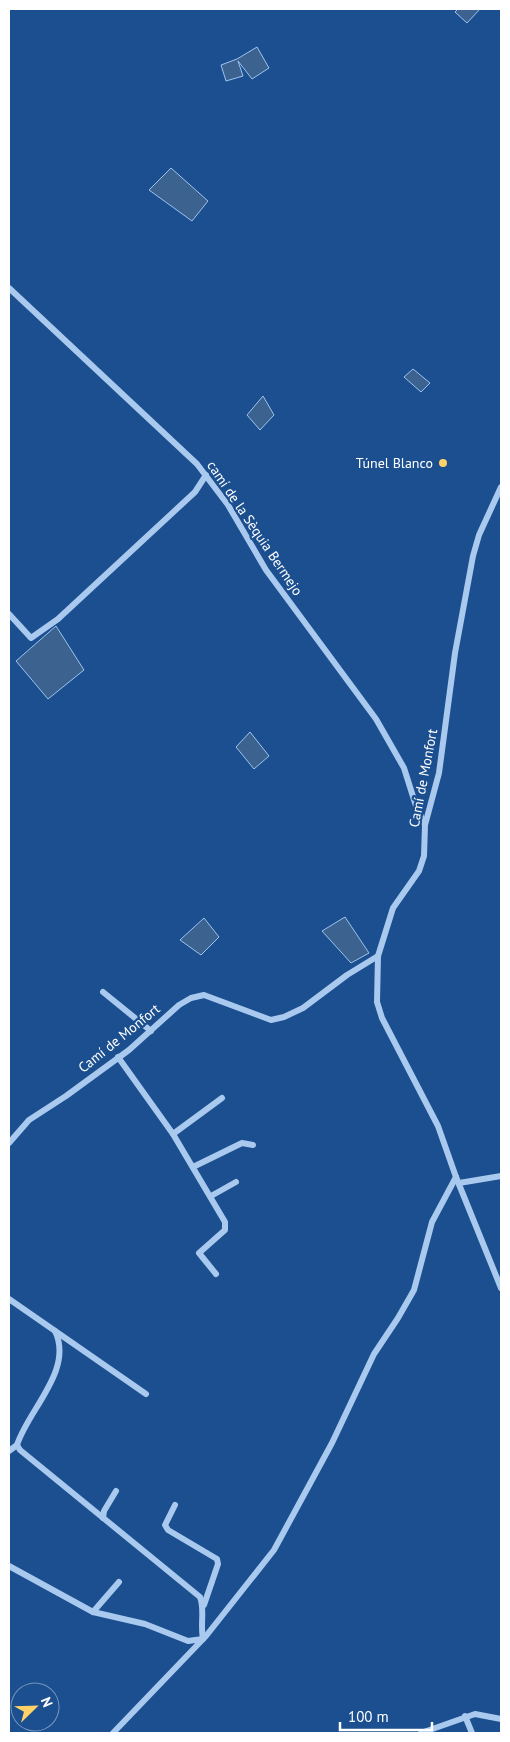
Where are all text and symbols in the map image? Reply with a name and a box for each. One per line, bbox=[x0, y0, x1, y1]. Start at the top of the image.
place label: Túnel Blanco bbox=[356, 454, 433, 472]
street label: camí de la Sèquia Bermejo bbox=[203, 457, 307, 599]
marker: Túnel Blanco bbox=[437, 457, 449, 469]
street label: Camí de Monfort bbox=[405, 727, 441, 829]
street label: Camí de Monfort bbox=[75, 999, 164, 1076]
north arrow bbox=[10, 1682, 60, 1732]
text: N bbox=[37, 1694, 57, 1710]
scale bar bbox=[340, 1700, 432, 1732]
text: 100 m bbox=[348, 1707, 389, 1726]

